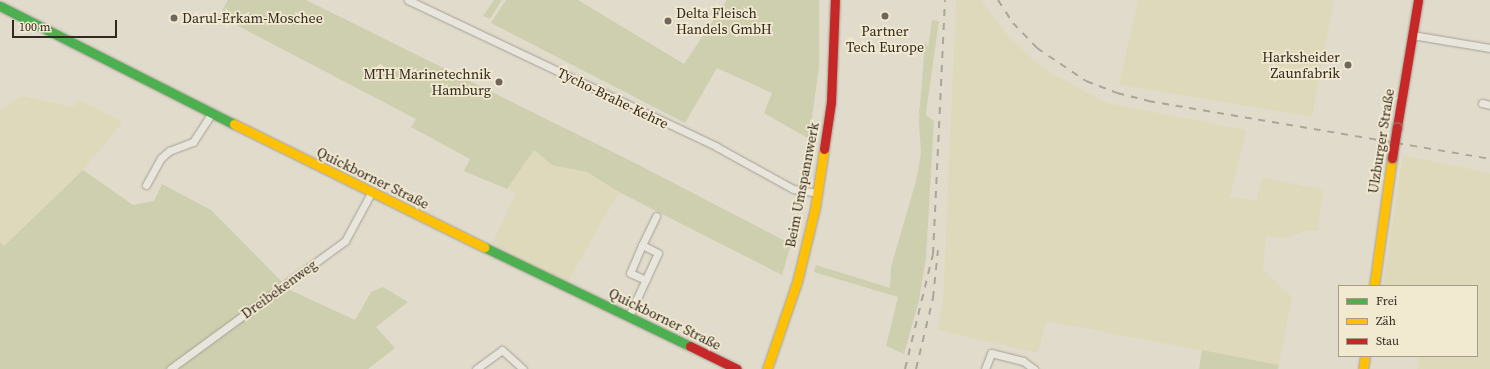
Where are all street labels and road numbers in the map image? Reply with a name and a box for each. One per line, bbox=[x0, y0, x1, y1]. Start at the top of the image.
street label: Tycho-Brahe-Kehre bbox=[555, 64, 671, 132]
street label: Ulzburger Straße bbox=[1364, 87, 1398, 195]
street label: Beim Umspannwerk bbox=[782, 121, 822, 249]
street label: Quickborner Straße bbox=[314, 143, 432, 213]
street label: Dreibekenweg bbox=[238, 256, 320, 322]
street label: Quickborner Straße bbox=[606, 284, 724, 354]

